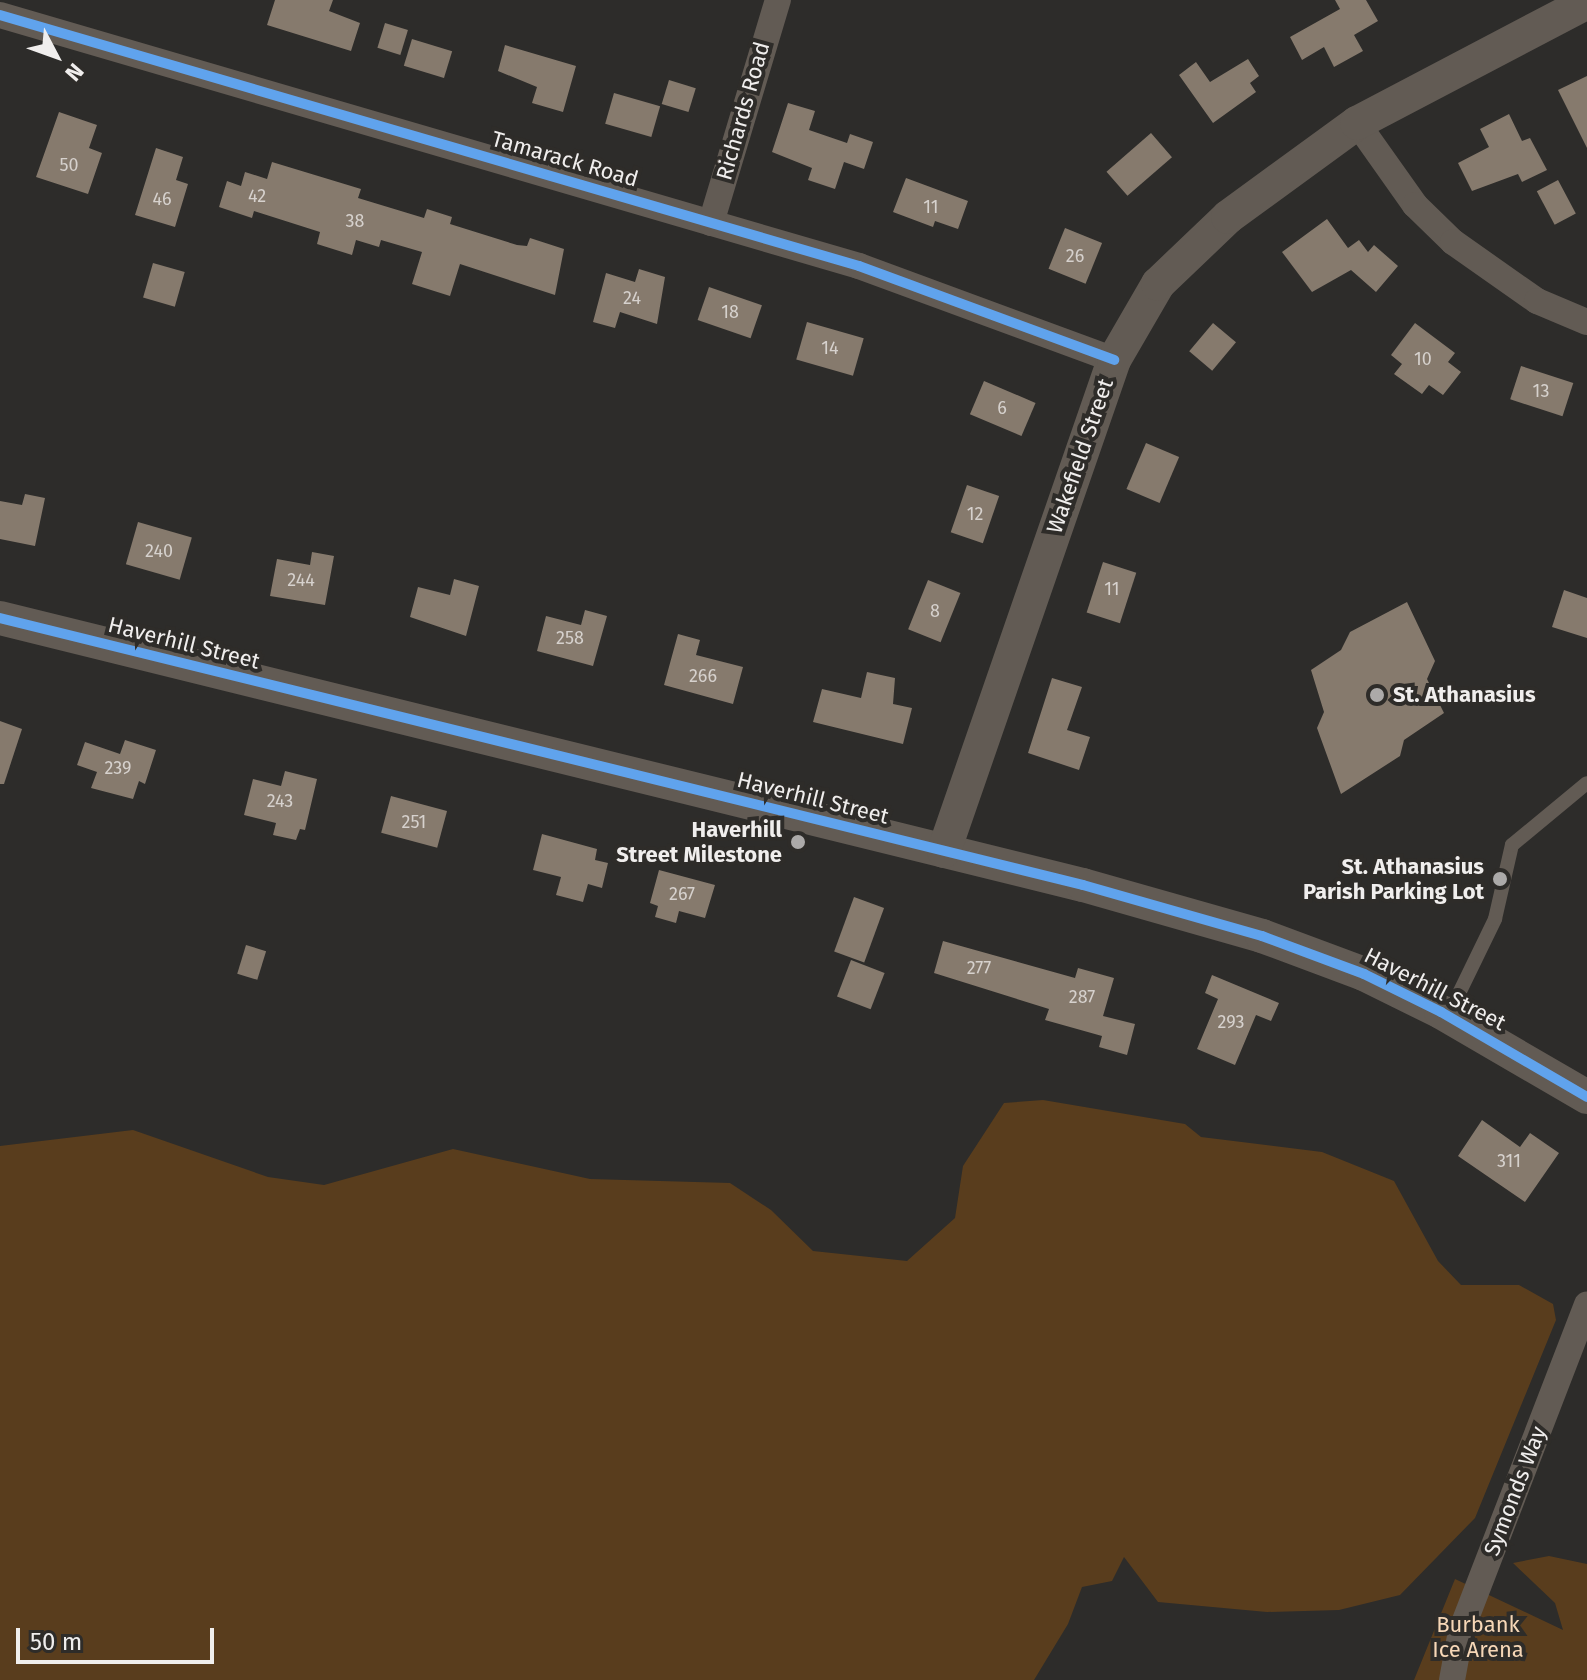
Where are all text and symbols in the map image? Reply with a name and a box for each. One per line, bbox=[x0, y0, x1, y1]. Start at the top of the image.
north arrow bbox=[16, 16, 96, 96]
street label: Richards Road bbox=[711, 39, 775, 183]
text: N bbox=[60, 58, 89, 86]
street label: Tamarack Road bbox=[489, 125, 641, 193]
house number: 50 bbox=[59, 154, 79, 176]
house number: 42 bbox=[248, 185, 266, 207]
house number: 46 bbox=[152, 188, 172, 210]
house number: 11 bbox=[923, 196, 939, 218]
house number: 38 bbox=[346, 210, 364, 232]
house number: 26 bbox=[1066, 245, 1084, 267]
house number: 24 bbox=[623, 287, 641, 309]
house number: 18 bbox=[721, 301, 739, 323]
house number: 14 bbox=[821, 337, 839, 359]
house number: 10 bbox=[1414, 348, 1432, 370]
street label: Wakefield Street bbox=[1041, 375, 1119, 537]
house number: 13 bbox=[1533, 380, 1549, 402]
house number: 6 bbox=[997, 397, 1007, 419]
house number: 12 bbox=[967, 503, 983, 525]
house number: 240 bbox=[145, 540, 173, 562]
house number: 244 bbox=[287, 569, 315, 591]
house number: 11 bbox=[1104, 578, 1120, 600]
house number: 8 bbox=[930, 600, 940, 622]
street label: Haverhill Street bbox=[105, 611, 263, 675]
house number: 258 bbox=[556, 627, 584, 649]
house number: 266 bbox=[689, 665, 717, 687]
place label: St. Athanasius bbox=[1393, 682, 1536, 708]
marker: St. Athanasius bbox=[1368, 686, 1386, 704]
house number: 239 bbox=[104, 757, 132, 779]
street label: Haverhill Street bbox=[734, 766, 892, 830]
house number: 243 bbox=[267, 790, 293, 812]
house number: 251 bbox=[402, 811, 426, 833]
place label: Haverhill Street Milestone bbox=[616, 816, 782, 868]
marker: Haverhill Street Milestone bbox=[789, 833, 807, 851]
place label: St. Athanasius Parish Parking Lot bbox=[1303, 853, 1484, 904]
marker: St. Athanasius Parish Parking Lot bbox=[1491, 870, 1509, 888]
house number: 267 bbox=[669, 883, 695, 905]
street label: Haverhill Street bbox=[1360, 942, 1510, 1036]
house number: 277 bbox=[967, 957, 991, 979]
house number: 287 bbox=[1069, 986, 1095, 1008]
house number: 293 bbox=[1218, 1011, 1244, 1033]
house number: 311 bbox=[1497, 1150, 1521, 1172]
street label: Symonds Way bbox=[1478, 1423, 1552, 1559]
park label: Burbank Ice Arena bbox=[1432, 1611, 1524, 1662]
scale bar bbox=[20, 1612, 218, 1662]
text: 50 m bbox=[30, 1628, 82, 1656]

